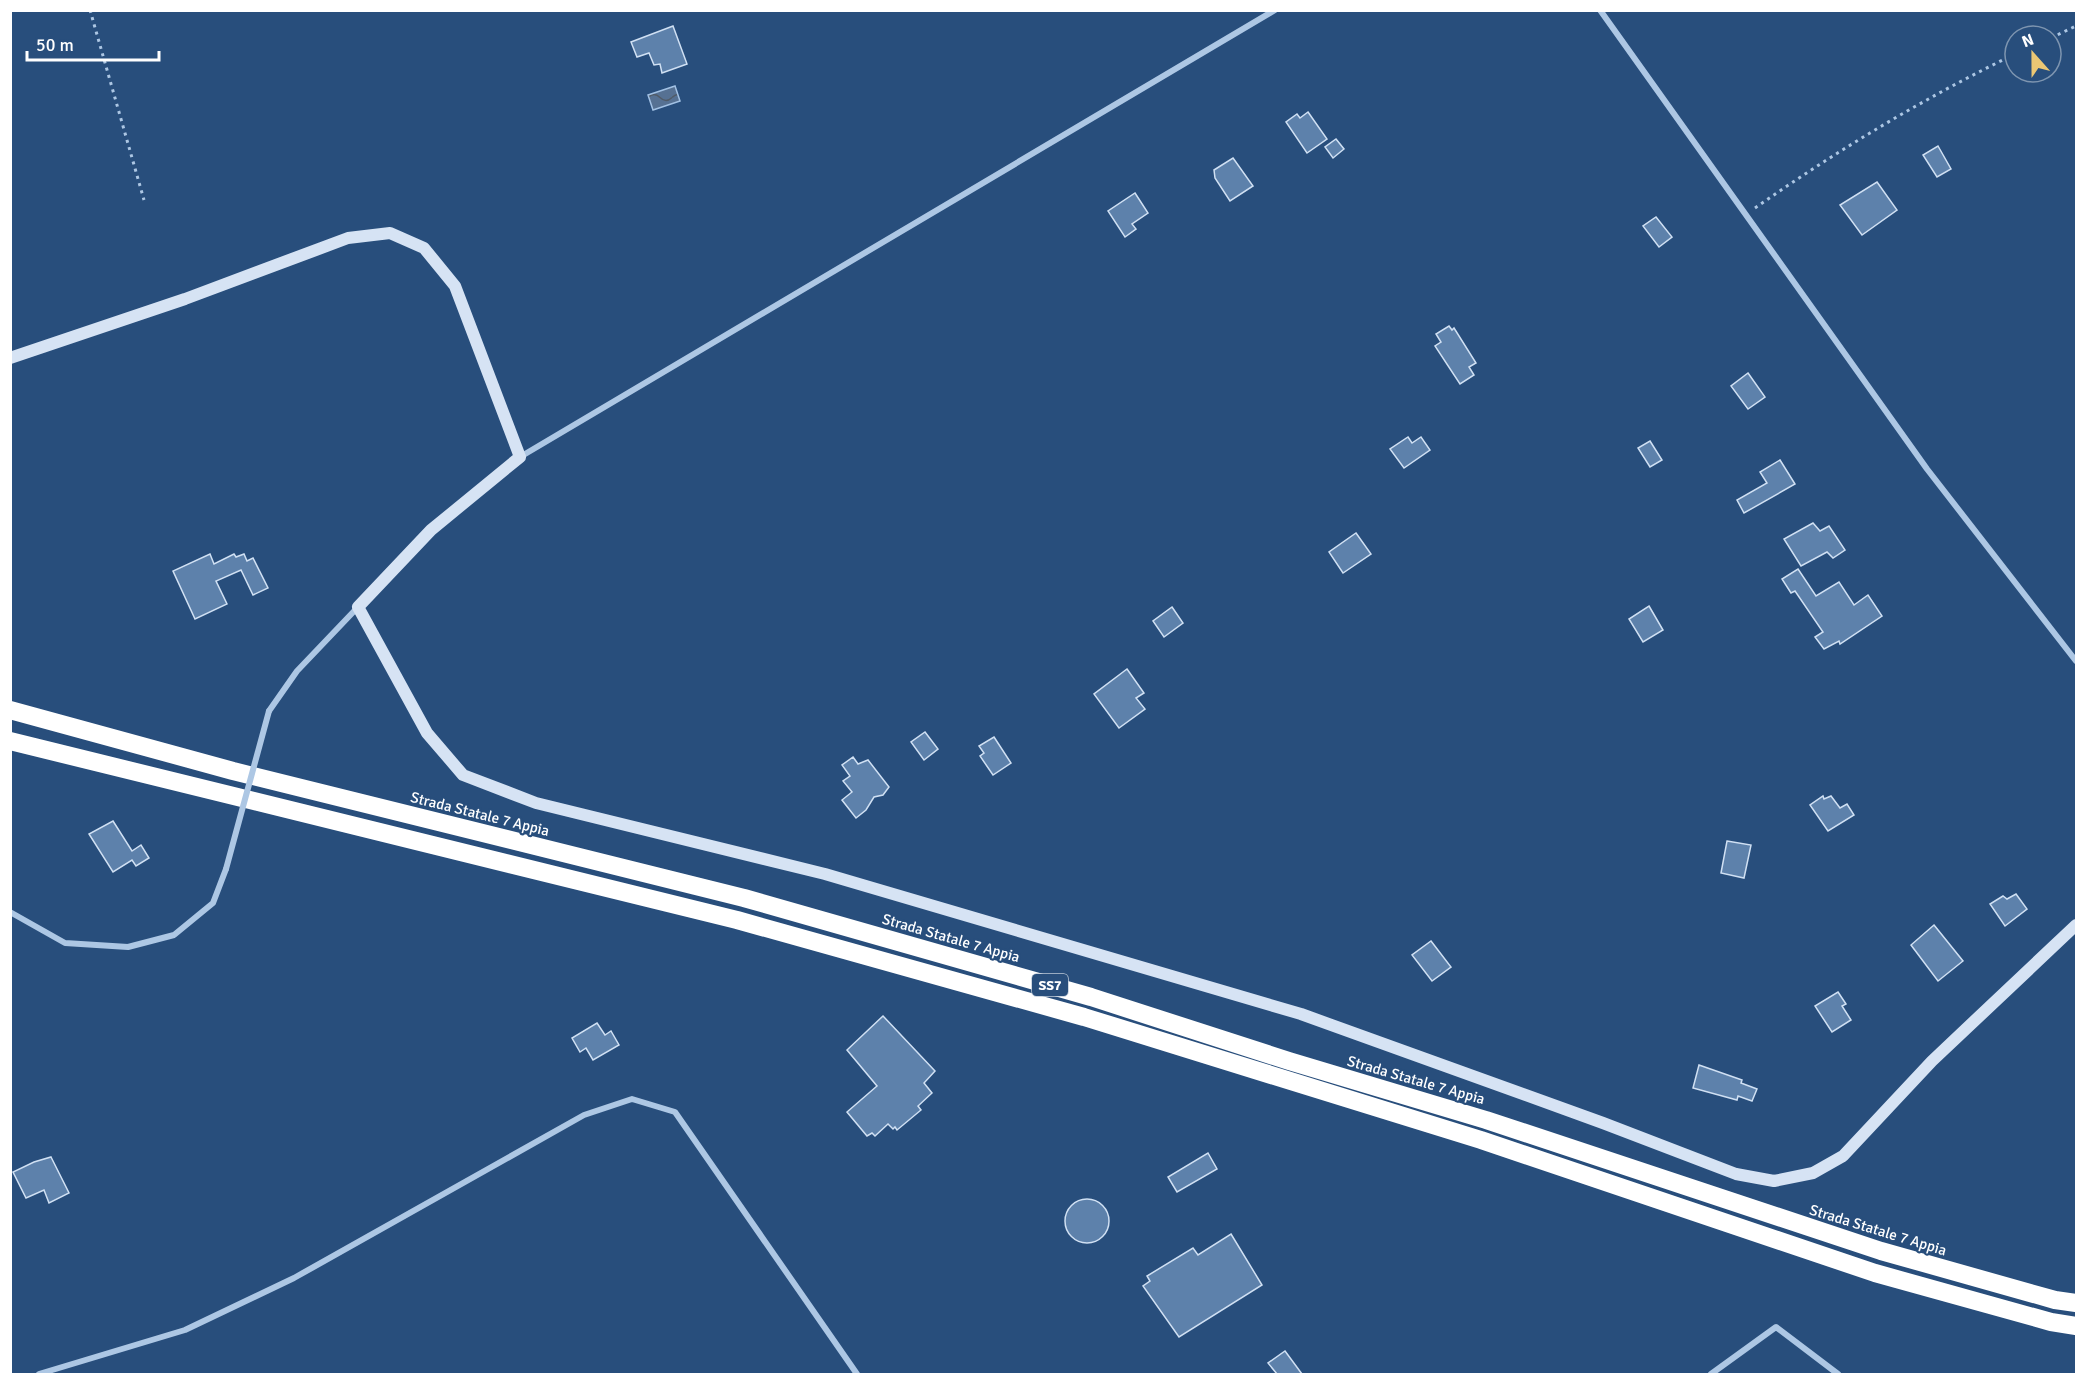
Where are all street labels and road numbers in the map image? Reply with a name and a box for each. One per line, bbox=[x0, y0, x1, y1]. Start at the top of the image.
street label: Strada Statale 7 Appia bbox=[409, 788, 551, 840]
street label: Strada Statale 7 Appia bbox=[880, 910, 1022, 966]
road number: SS7 bbox=[1032, 974, 1068, 996]
street label: Strada Statale 7 Appia bbox=[1345, 1052, 1487, 1108]
street label: Strada Statale 7 Appia bbox=[1807, 1201, 1949, 1259]

